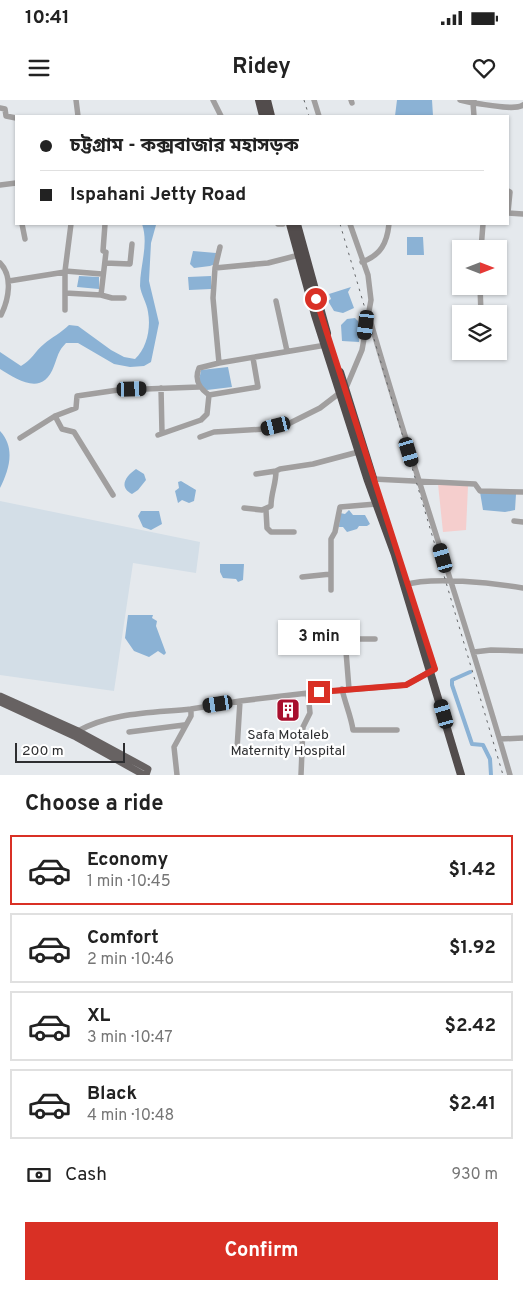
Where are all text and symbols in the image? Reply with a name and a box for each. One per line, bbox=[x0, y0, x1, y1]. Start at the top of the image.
text: 10:41 bbox=[25, 6, 70, 30]
icon: menu bbox=[25, 54, 53, 82]
text: Ridey bbox=[232, 54, 291, 81]
icon: heart bbox=[470, 54, 498, 82]
text: চট্টগ্রাম - কক্সবাজার মহাসড়ক bbox=[70, 134, 299, 158]
text: Ispahani Jetty Road bbox=[70, 183, 246, 207]
north arrow bbox=[452, 240, 508, 295]
map controls bbox=[452, 240, 507, 360]
route start bbox=[305, 288, 327, 310]
button: layers bbox=[452, 305, 507, 360]
car bbox=[356, 309, 375, 341]
car bbox=[116, 381, 147, 397]
car bbox=[259, 415, 292, 437]
car bbox=[397, 435, 420, 469]
car bbox=[431, 542, 454, 574]
callout: 3 min bbox=[278, 620, 360, 654]
text: 3 min bbox=[298, 627, 340, 647]
route end bbox=[308, 681, 330, 703]
car bbox=[202, 694, 233, 714]
building icon: Safa Motaleb Maternity Hospital bbox=[275, 697, 301, 723]
car bbox=[432, 698, 455, 730]
place label: Safa Motaleb Maternity Hospital bbox=[230, 727, 346, 760]
scale bar bbox=[15, 740, 125, 763]
text: 200 m bbox=[22, 743, 64, 760]
text: Choose a ride bbox=[25, 791, 163, 818]
icon: car bbox=[27, 848, 72, 893]
text: Economy bbox=[87, 848, 168, 872]
text: $1.42 bbox=[448, 858, 496, 882]
text: 1 min · 10:45 bbox=[87, 872, 171, 892]
icon: car bbox=[27, 926, 72, 971]
text: Comfort bbox=[87, 926, 159, 950]
text: $1.92 bbox=[449, 936, 496, 960]
text: 2 min · 10:46 bbox=[87, 950, 174, 970]
icon: car bbox=[27, 1004, 72, 1049]
text: XL bbox=[87, 1004, 110, 1028]
text: $2.42 bbox=[444, 1014, 496, 1038]
text: 3 min · 10:47 bbox=[87, 1028, 173, 1048]
icon: car bbox=[27, 1082, 72, 1127]
text: Black bbox=[87, 1082, 137, 1106]
text: $2.41 bbox=[448, 1092, 496, 1116]
text: 4 min · 10:48 bbox=[87, 1106, 174, 1126]
icon: cash bbox=[25, 1161, 53, 1189]
text: Cash bbox=[65, 1163, 107, 1187]
text: 930 m bbox=[451, 1165, 498, 1185]
button: Confirm bbox=[25, 1222, 498, 1280]

